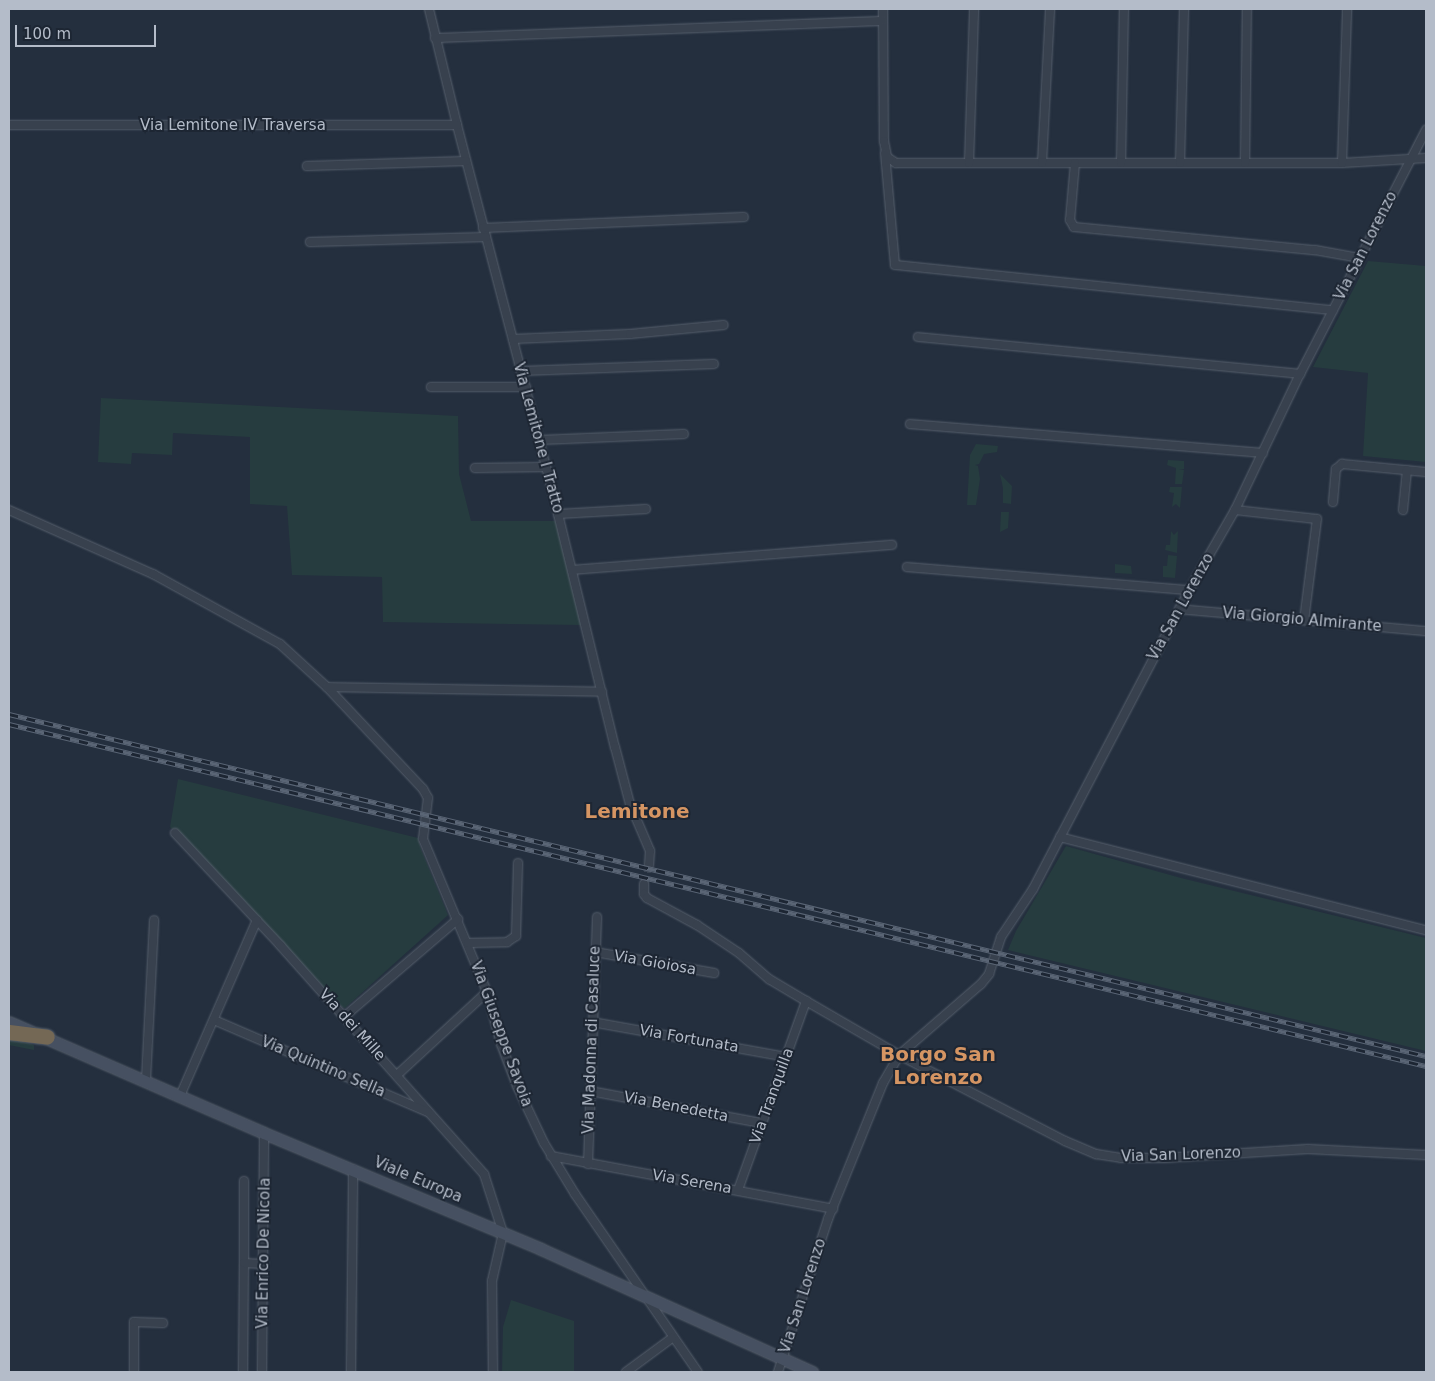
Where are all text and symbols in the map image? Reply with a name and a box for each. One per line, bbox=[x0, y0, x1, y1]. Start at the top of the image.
scale bar bbox=[18, 15, 159, 47]
text: 100 m bbox=[23, 25, 71, 43]
street label: Via Lemitone IV Traversa bbox=[140, 117, 326, 135]
street label: Via San Lorenzo bbox=[1331, 188, 1401, 304]
street label: Via Lemitone I Tratto bbox=[509, 361, 567, 515]
street label: Via San Lorenzo bbox=[1144, 550, 1218, 664]
street label: Via Giorgio Almirante bbox=[1222, 604, 1382, 636]
district label: Lemitone bbox=[584, 799, 690, 823]
street label: Via Madonna di Casaluce bbox=[580, 946, 604, 1134]
street label: Via Gioiosa bbox=[612, 947, 698, 979]
street label: Via Giuseppe Savoia bbox=[466, 959, 536, 1109]
street label: Via dei Mille bbox=[315, 985, 389, 1065]
street label: Via Fortunata bbox=[638, 1021, 740, 1057]
street label: Via Quintino Sella bbox=[258, 1033, 388, 1101]
district label: Borgo San Lorenzo bbox=[880, 1043, 996, 1090]
street label: Via Tranquilla bbox=[746, 1046, 798, 1146]
street label: Via Benedetta bbox=[622, 1088, 730, 1126]
street label: Via San Lorenzo bbox=[1121, 1144, 1241, 1166]
street label: Viale Europa bbox=[371, 1153, 465, 1207]
street label: Via Serena bbox=[651, 1166, 733, 1198]
street label: Via Enrico De Nicola bbox=[254, 1177, 274, 1329]
street label: Via San Lorenzo bbox=[776, 1236, 830, 1356]

